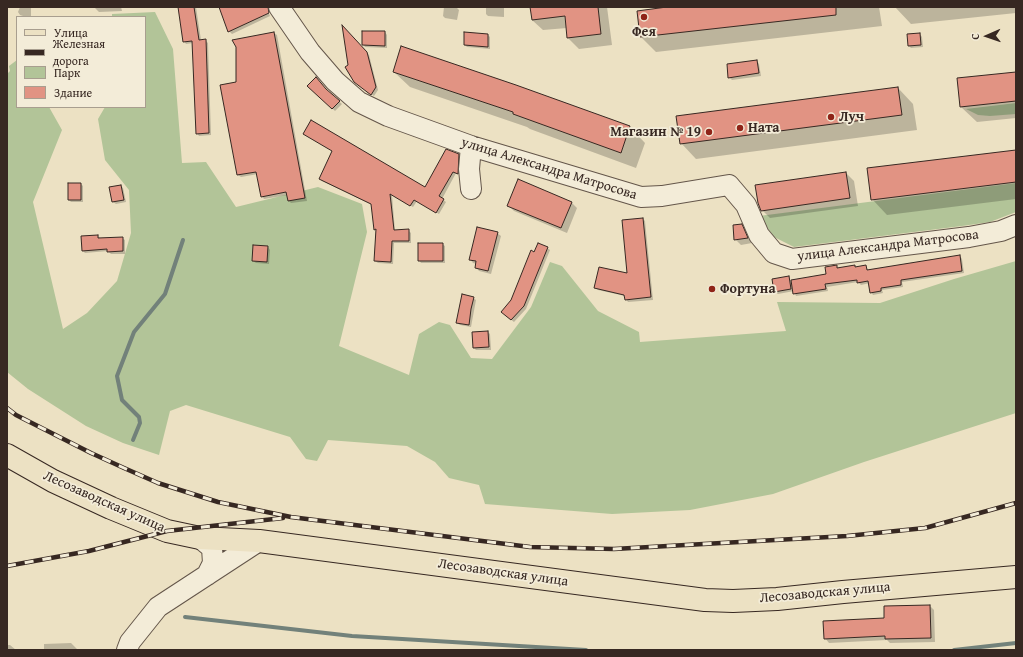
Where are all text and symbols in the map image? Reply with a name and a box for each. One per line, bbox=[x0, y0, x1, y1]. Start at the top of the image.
marker: Фея bbox=[639, 12, 649, 22]
legend bbox=[16, 16, 146, 108]
north arrow bbox=[967, 16, 1007, 56]
text: Улица bbox=[54, 24, 88, 41]
place label: Фея bbox=[632, 24, 656, 40]
text: С bbox=[967, 33, 983, 40]
text: Железная дорога bbox=[53, 35, 105, 69]
text: Парк bbox=[54, 64, 80, 81]
text: Здание bbox=[54, 84, 92, 101]
place label: Луч bbox=[839, 109, 864, 125]
marker: Луч bbox=[826, 112, 836, 122]
place label: Ната bbox=[748, 120, 780, 136]
marker: Ната bbox=[735, 123, 745, 133]
place label: Магазин № 19 bbox=[610, 124, 701, 140]
marker: Магазин № 19 bbox=[704, 127, 714, 137]
street label: улица Александра Матросова bbox=[459, 134, 639, 204]
street label: улица Александра Матросова bbox=[796, 227, 980, 265]
place label: Фортуна bbox=[720, 281, 776, 297]
marker: Фортуна bbox=[707, 284, 717, 294]
street label: Лесозаводская улица bbox=[41, 468, 167, 536]
street label: Лесозаводская улица bbox=[437, 556, 569, 590]
street label: Лесозаводская улица bbox=[759, 579, 891, 607]

